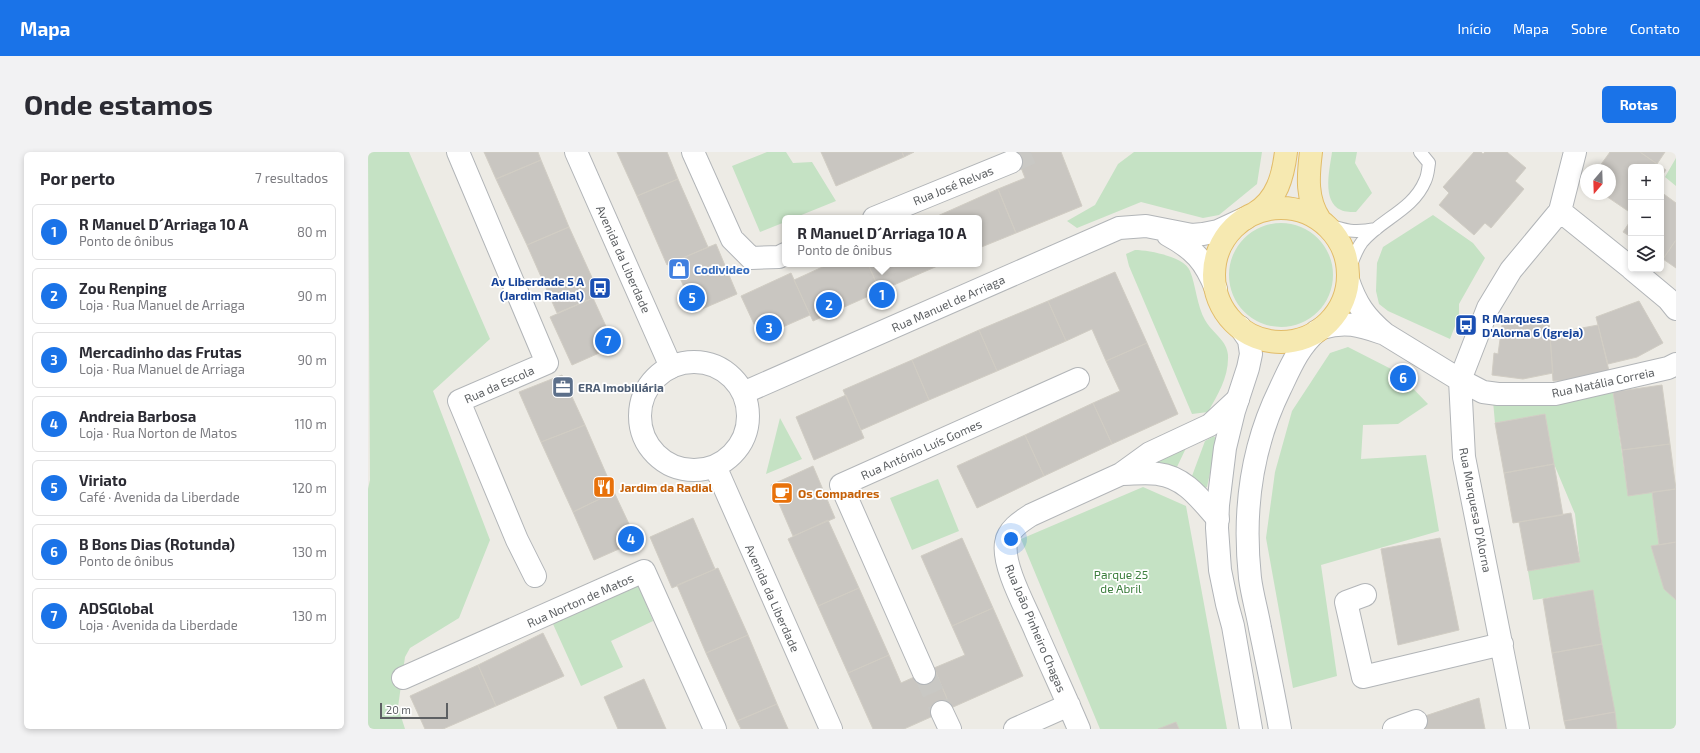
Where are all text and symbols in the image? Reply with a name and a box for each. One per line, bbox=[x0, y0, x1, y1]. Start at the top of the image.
text: Mapa bbox=[20, 17, 70, 40]
text: Início bbox=[1458, 20, 1491, 37]
text: Mapa bbox=[1513, 20, 1549, 37]
text: Sobre bbox=[1571, 20, 1608, 37]
text: Contato bbox=[1630, 20, 1680, 37]
button: Rotas bbox=[1602, 86, 1676, 123]
text: Onde estamos bbox=[24, 87, 213, 121]
street label: Rua José Relvas bbox=[911, 162, 995, 208]
north arrow bbox=[1580, 164, 1616, 200]
map controls bbox=[1628, 164, 1664, 272]
button: + bbox=[1628, 164, 1664, 200]
text: Por perto bbox=[40, 168, 115, 188]
text: 7 resultados bbox=[255, 170, 328, 186]
button: − bbox=[1628, 200, 1664, 236]
street label: Avenida da Liberdade bbox=[594, 203, 654, 315]
text: R Manuel D´Arriaga 10 A bbox=[79, 215, 248, 233]
popup bbox=[782, 215, 982, 267]
text: 1 bbox=[51, 224, 57, 240]
text: 80 m bbox=[297, 224, 327, 240]
text: R Manuel D´Arriaga 10 A bbox=[797, 224, 967, 242]
text: Ponto de ônibus bbox=[79, 233, 174, 249]
button: layers bbox=[1628, 236, 1664, 272]
text: Ponto de ônibus bbox=[797, 242, 892, 258]
shop icon: Codivideo bbox=[666, 256, 692, 282]
place label: Codivideo bbox=[694, 262, 750, 276]
street label: Rua Manuel de Arriaga bbox=[889, 272, 1007, 334]
place label: Av Liberdade 5 A (Jardim Radial) bbox=[491, 274, 584, 302]
bus stop icon: Av Liberdade 5 A (Jardim Radial) bbox=[587, 275, 613, 301]
text: Zou Renping bbox=[79, 279, 167, 297]
pin: 1 bbox=[869, 280, 895, 310]
pin: 5 bbox=[679, 283, 705, 313]
text: 2 bbox=[50, 288, 58, 304]
text: 90 m bbox=[297, 288, 327, 304]
pin: 2 bbox=[816, 290, 842, 320]
text: Loja · Rua Manuel de Arriaga bbox=[79, 297, 245, 313]
place label: R Marquesa D'Alorna 6 (Igreja) bbox=[1482, 311, 1583, 340]
bus stop icon: R Marquesa D'Alorna 6 (Igreja) bbox=[1453, 312, 1479, 338]
pin: 3 bbox=[756, 313, 782, 343]
pin: 7 bbox=[595, 326, 621, 356]
text: Mercadinho das Frutas bbox=[79, 343, 242, 361]
text: 3 bbox=[50, 352, 58, 368]
text: 90 m bbox=[297, 352, 327, 368]
text: Loja · Rua Manuel de Arriaga bbox=[79, 361, 245, 377]
street label: Rua da Escola bbox=[462, 362, 536, 406]
pin: 6 bbox=[1390, 363, 1416, 393]
street label: Rua Natália Correia bbox=[1550, 364, 1656, 400]
office icon: ERA Imobiliária bbox=[550, 374, 576, 400]
place label: ERA Imobiliária bbox=[578, 380, 664, 394]
text: Andreia Barbosa bbox=[79, 407, 196, 425]
text: 4 bbox=[50, 416, 58, 432]
text: 110 m bbox=[295, 416, 327, 432]
street label: Rua António Luís Gomes bbox=[858, 416, 984, 482]
text: Loja · Rua Norton de Matos bbox=[79, 425, 237, 441]
street label: Rua Marquesa D'Alorna bbox=[1457, 446, 1495, 574]
text: Viriato bbox=[79, 471, 127, 489]
restaurant icon: Jardim da Radial bbox=[591, 474, 617, 500]
text: 5 bbox=[50, 480, 58, 496]
text: 120 m bbox=[292, 480, 327, 496]
place label: Jardim da Radial bbox=[620, 480, 713, 494]
cafe icon: Os Compadres bbox=[769, 480, 795, 506]
place label: Os Compadres bbox=[798, 486, 879, 500]
text: Café · Avenida da Liberdade bbox=[79, 489, 240, 505]
pin: 4 bbox=[618, 524, 644, 554]
your location bbox=[1001, 529, 1021, 549]
text: B Bons Dias (Rotunda) bbox=[79, 535, 235, 553]
street label: Avenida da Liberdade bbox=[743, 542, 803, 654]
text: 6 bbox=[50, 544, 58, 560]
text: 130 m bbox=[292, 544, 327, 560]
text: Ponto de ônibus bbox=[79, 553, 174, 569]
street label: Rua João Pinheiro Chagas bbox=[1003, 562, 1069, 694]
park label: Parque 25 de Abril bbox=[1094, 567, 1148, 595]
street label: Rua Norton de Matos bbox=[525, 570, 635, 630]
text: ADSGlobal bbox=[79, 599, 154, 617]
text: 7 bbox=[51, 608, 57, 624]
text: 130 m bbox=[292, 608, 327, 624]
text: Loja · Avenida da Liberdade bbox=[79, 617, 238, 633]
scale bar bbox=[380, 701, 448, 720]
text: 20 m bbox=[386, 703, 411, 716]

